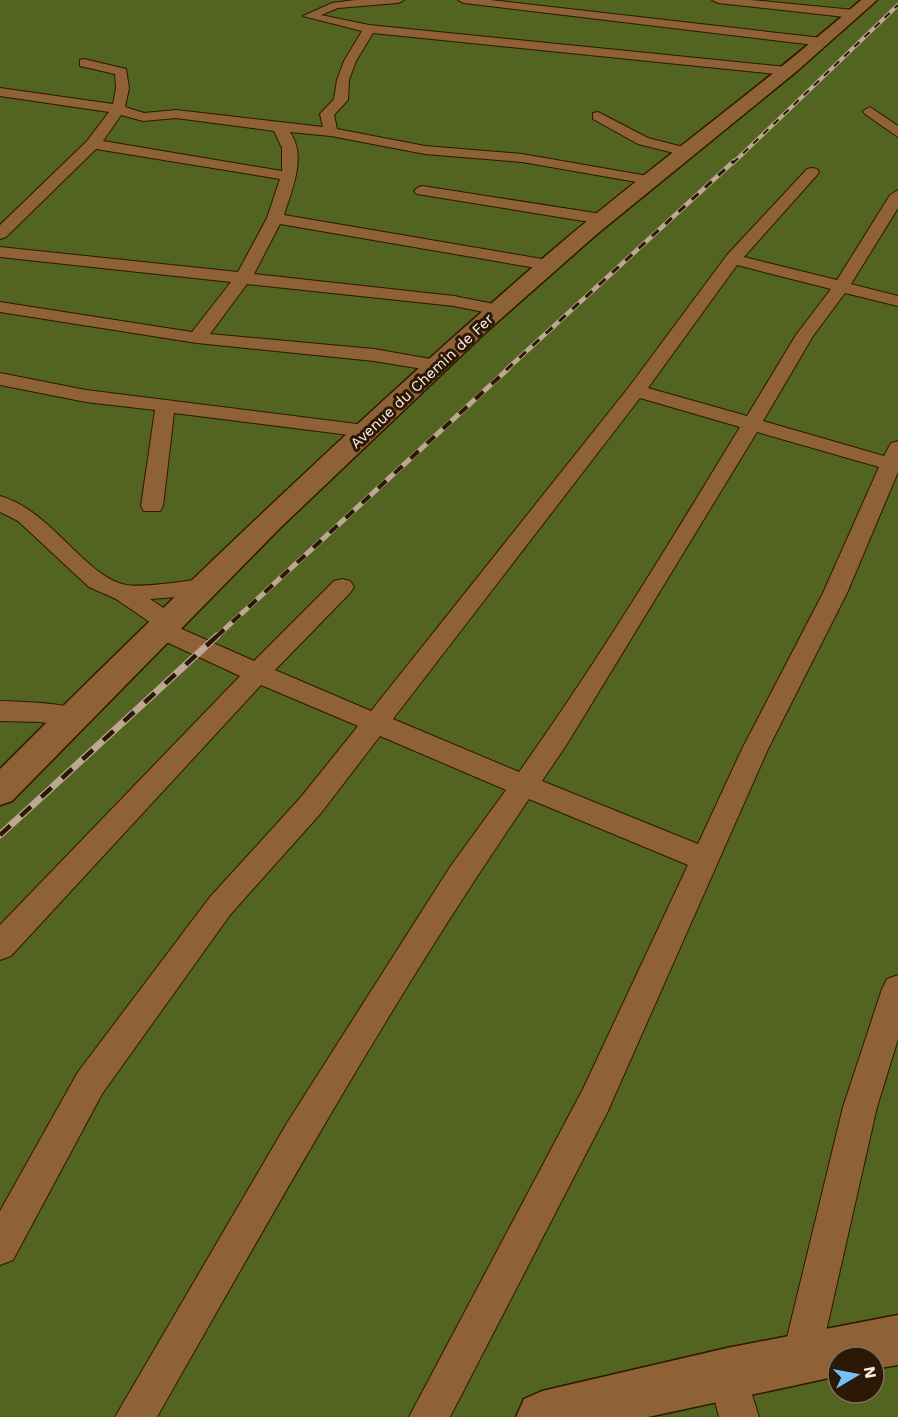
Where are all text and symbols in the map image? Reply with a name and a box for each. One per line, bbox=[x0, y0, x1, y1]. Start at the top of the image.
street label: Avenue du Chemin de Fer bbox=[347, 310, 497, 452]
north arrow bbox=[826, 1345, 886, 1405]
text: N bbox=[860, 1365, 881, 1380]

